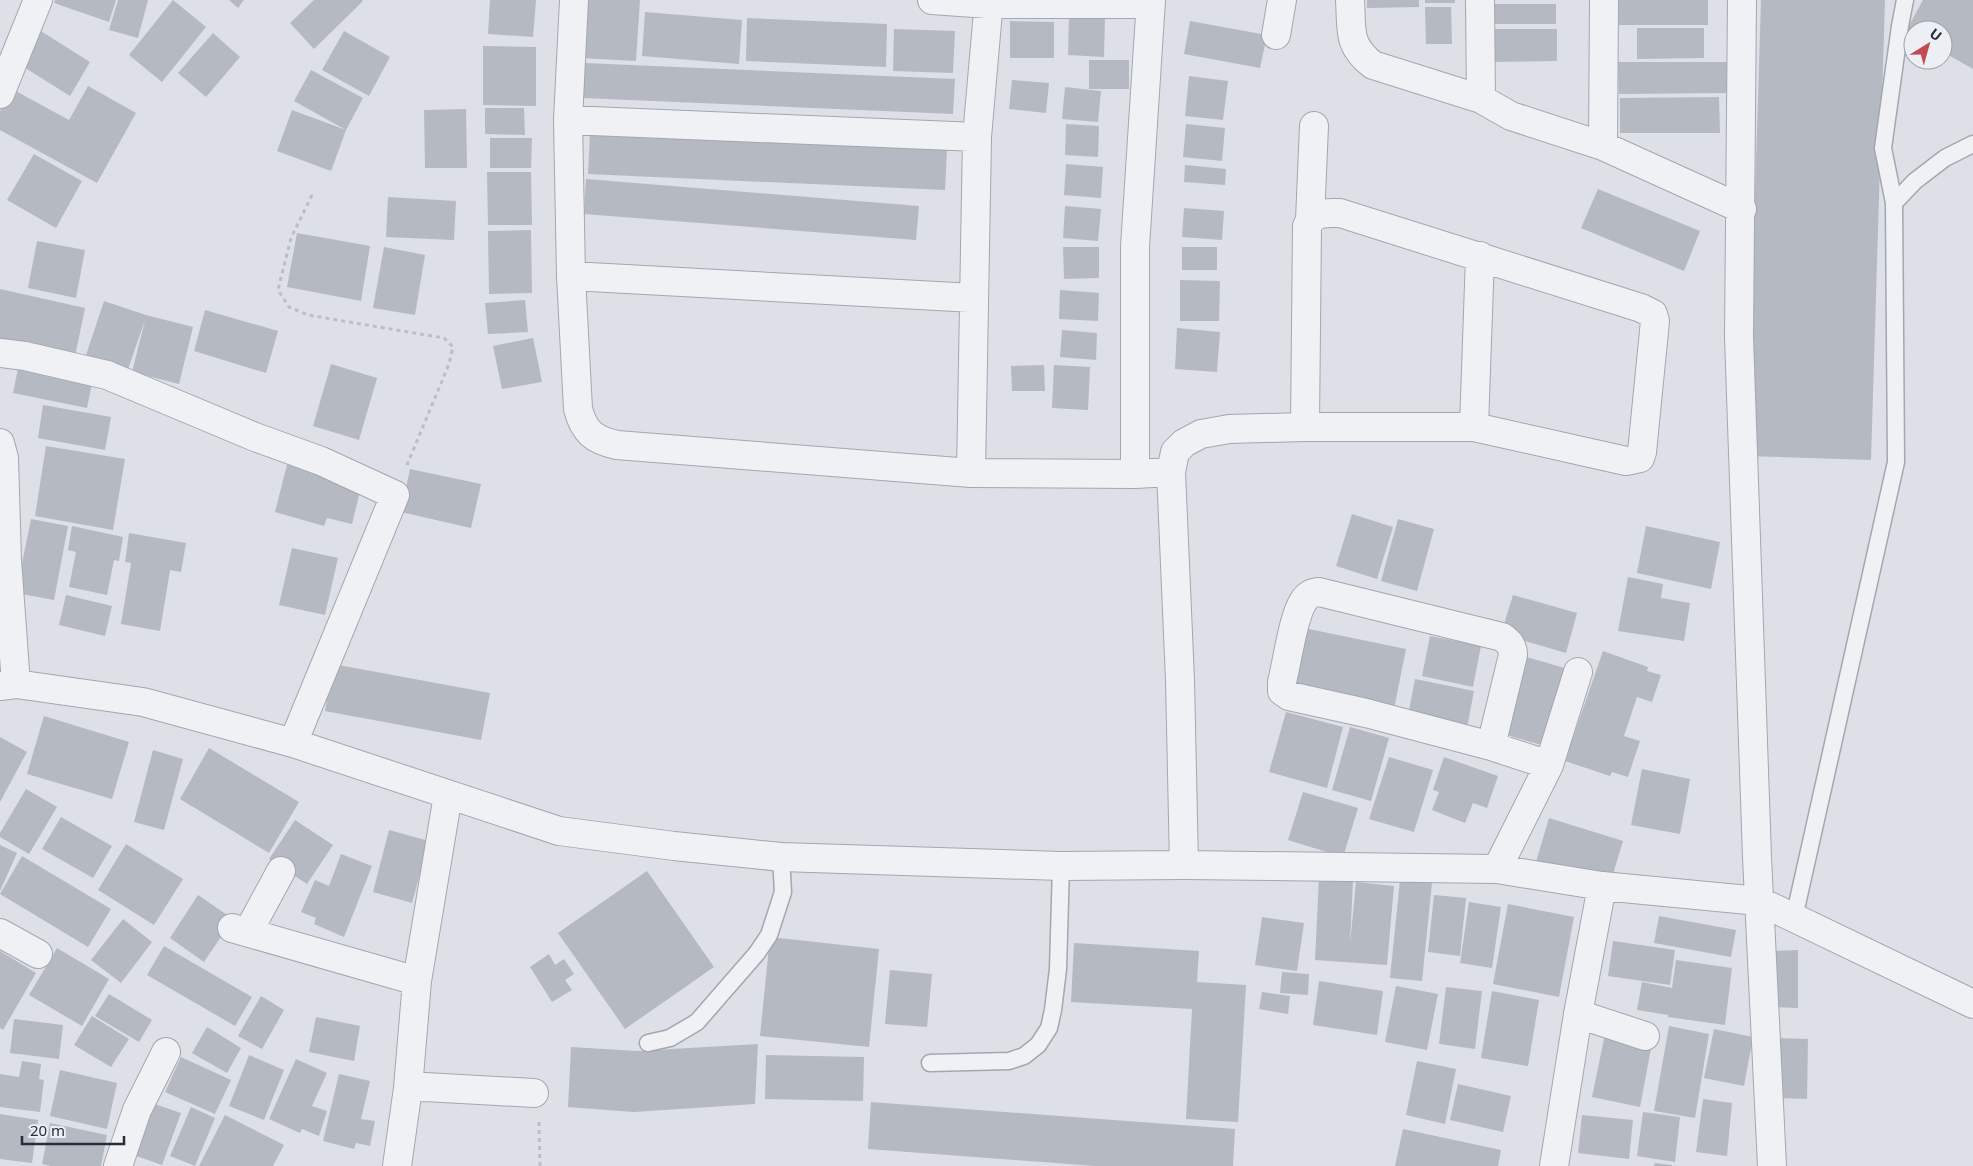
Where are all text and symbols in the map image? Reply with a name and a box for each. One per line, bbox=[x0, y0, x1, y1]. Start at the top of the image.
north arrow bbox=[1903, 20, 1953, 70]
text: U bbox=[1926, 23, 1946, 45]
scale bar bbox=[22, 1114, 125, 1146]
text: 20 m bbox=[30, 1120, 65, 1140]

